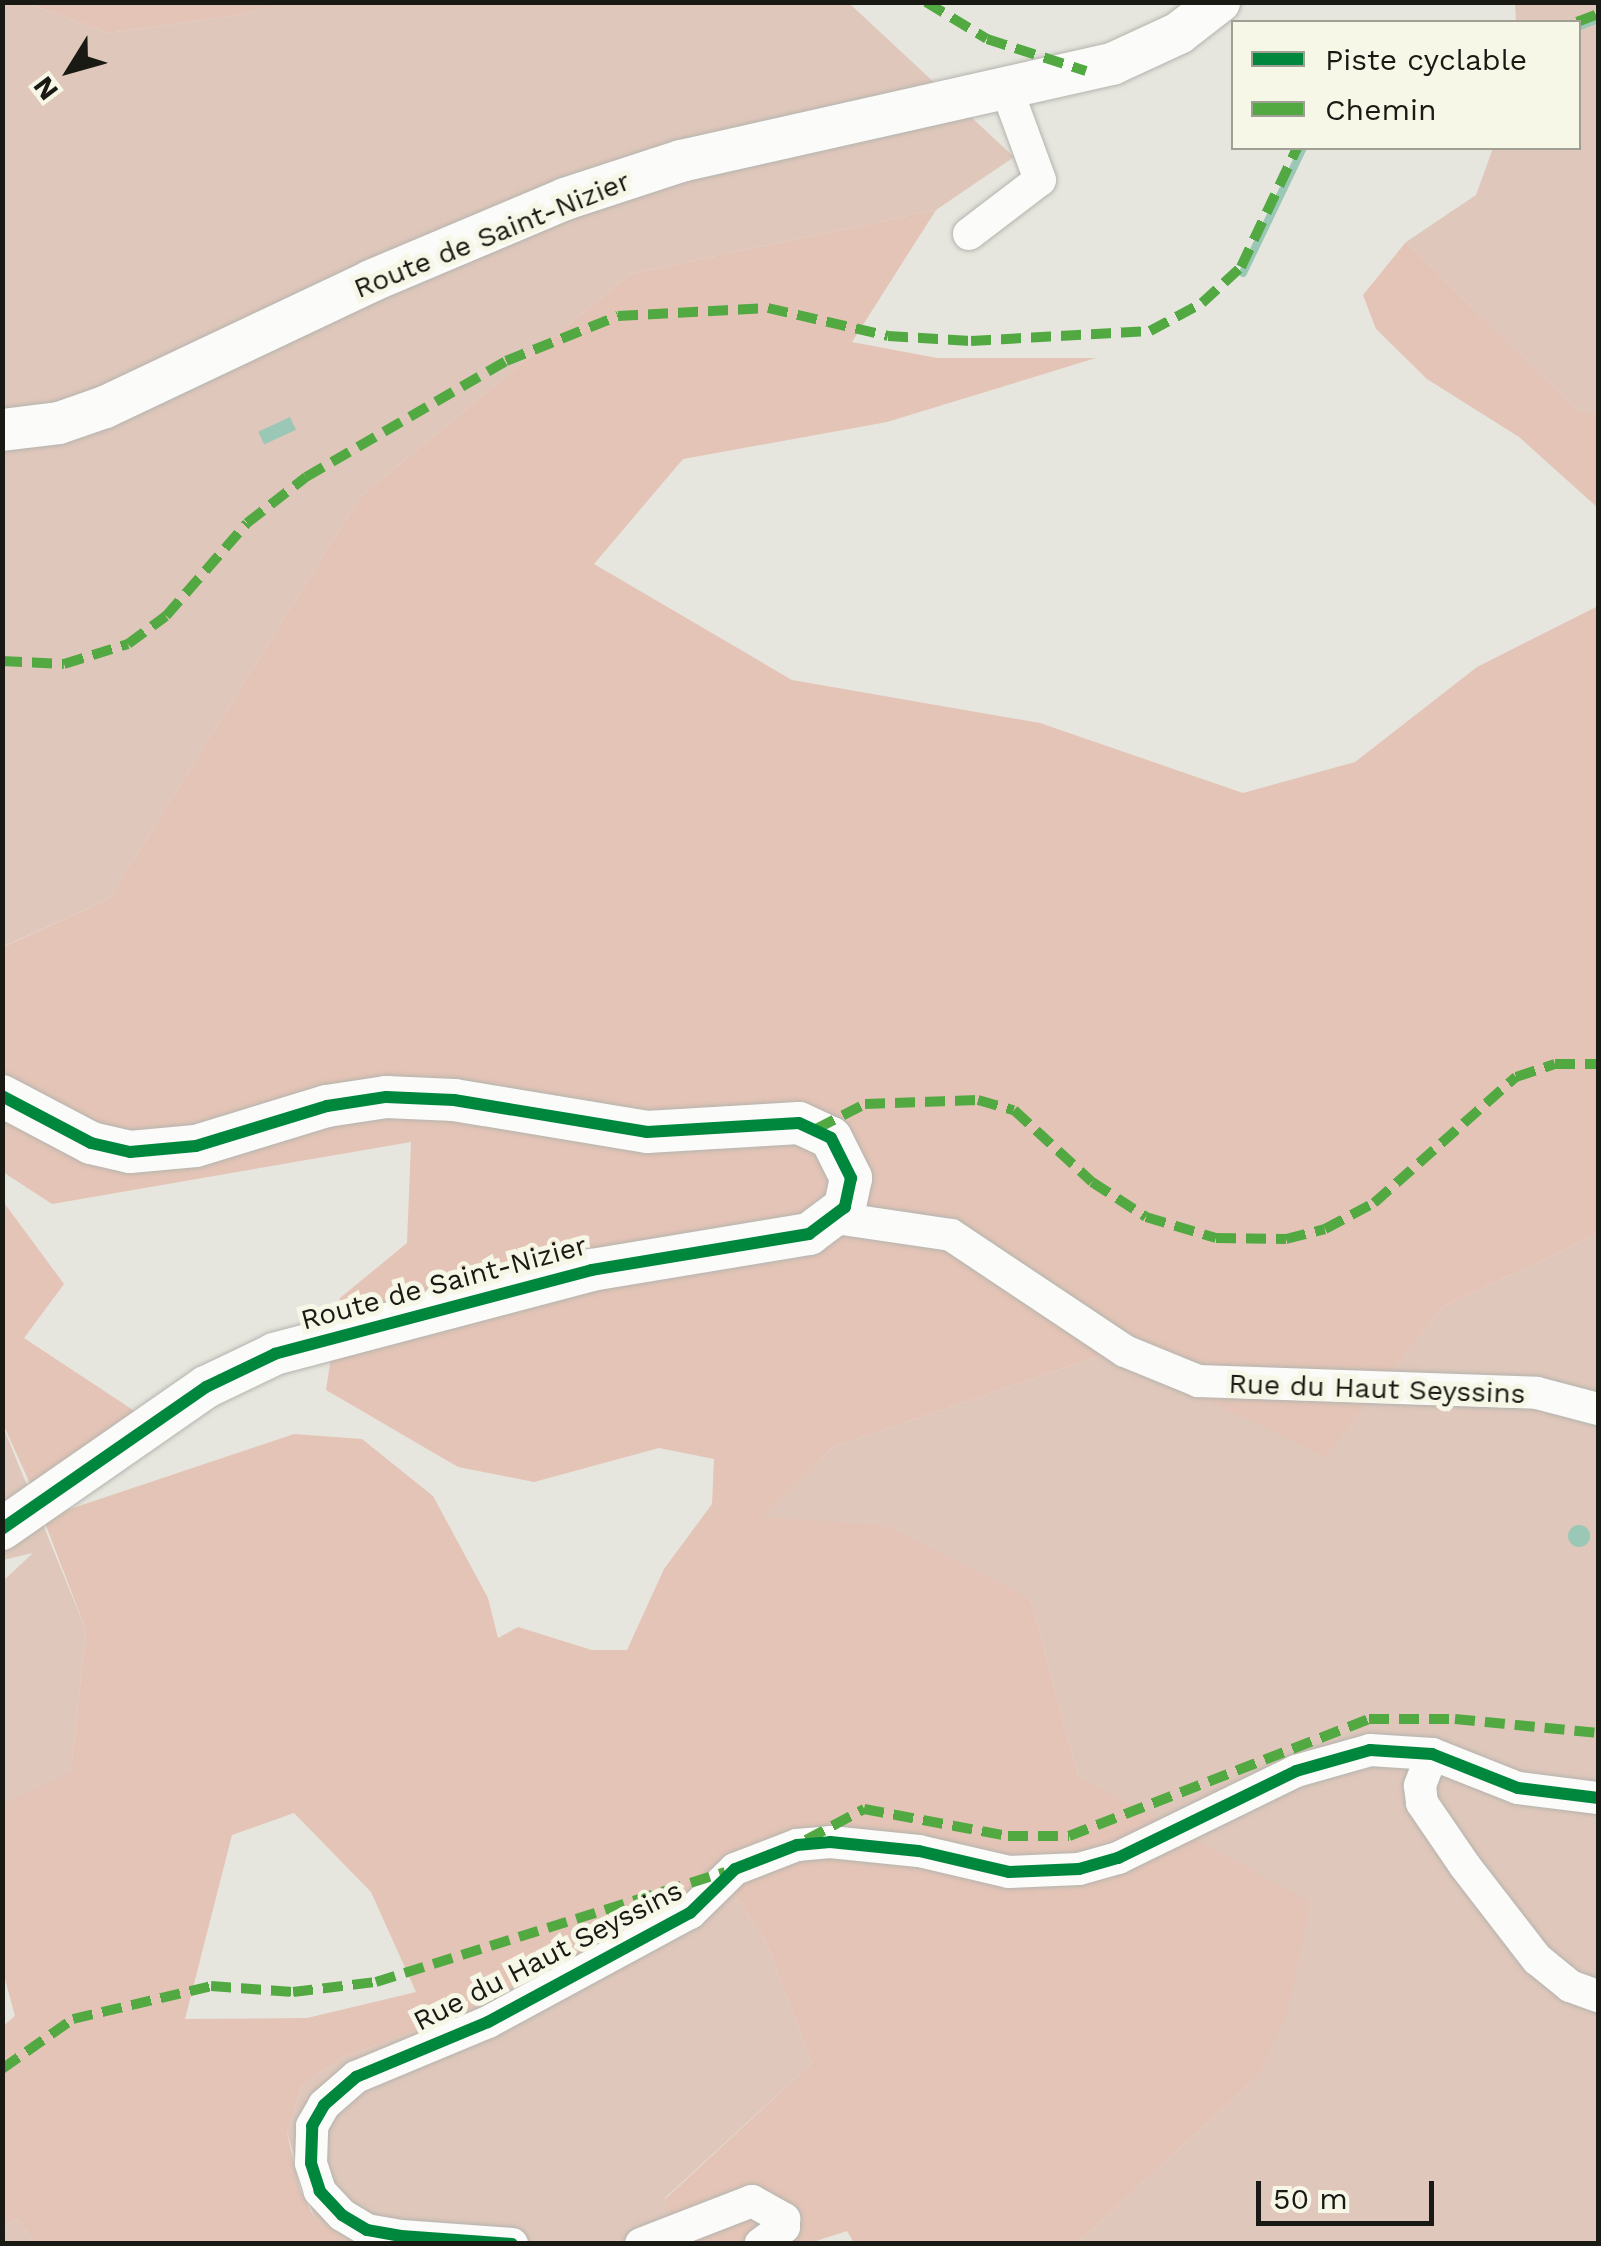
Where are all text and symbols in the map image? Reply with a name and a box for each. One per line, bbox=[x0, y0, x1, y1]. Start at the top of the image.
north arrow bbox=[20, 20, 120, 120]
legend bbox=[1231, 20, 1581, 150]
text: Piste cyclable bbox=[1325, 42, 1527, 77]
text: N bbox=[26, 70, 65, 107]
text: Chemin bbox=[1325, 92, 1437, 127]
street label: Route de Saint-Nizier bbox=[349, 164, 635, 306]
street label: Route de Saint-Nizier bbox=[297, 1229, 591, 1337]
street label: Rue du Haut Seyssins bbox=[1228, 1367, 1526, 1411]
street label: Rue du Haut Seyssins bbox=[408, 1874, 688, 2038]
scale bar bbox=[1261, 2161, 1438, 2223]
text: 50 m bbox=[1273, 2181, 1348, 2216]

